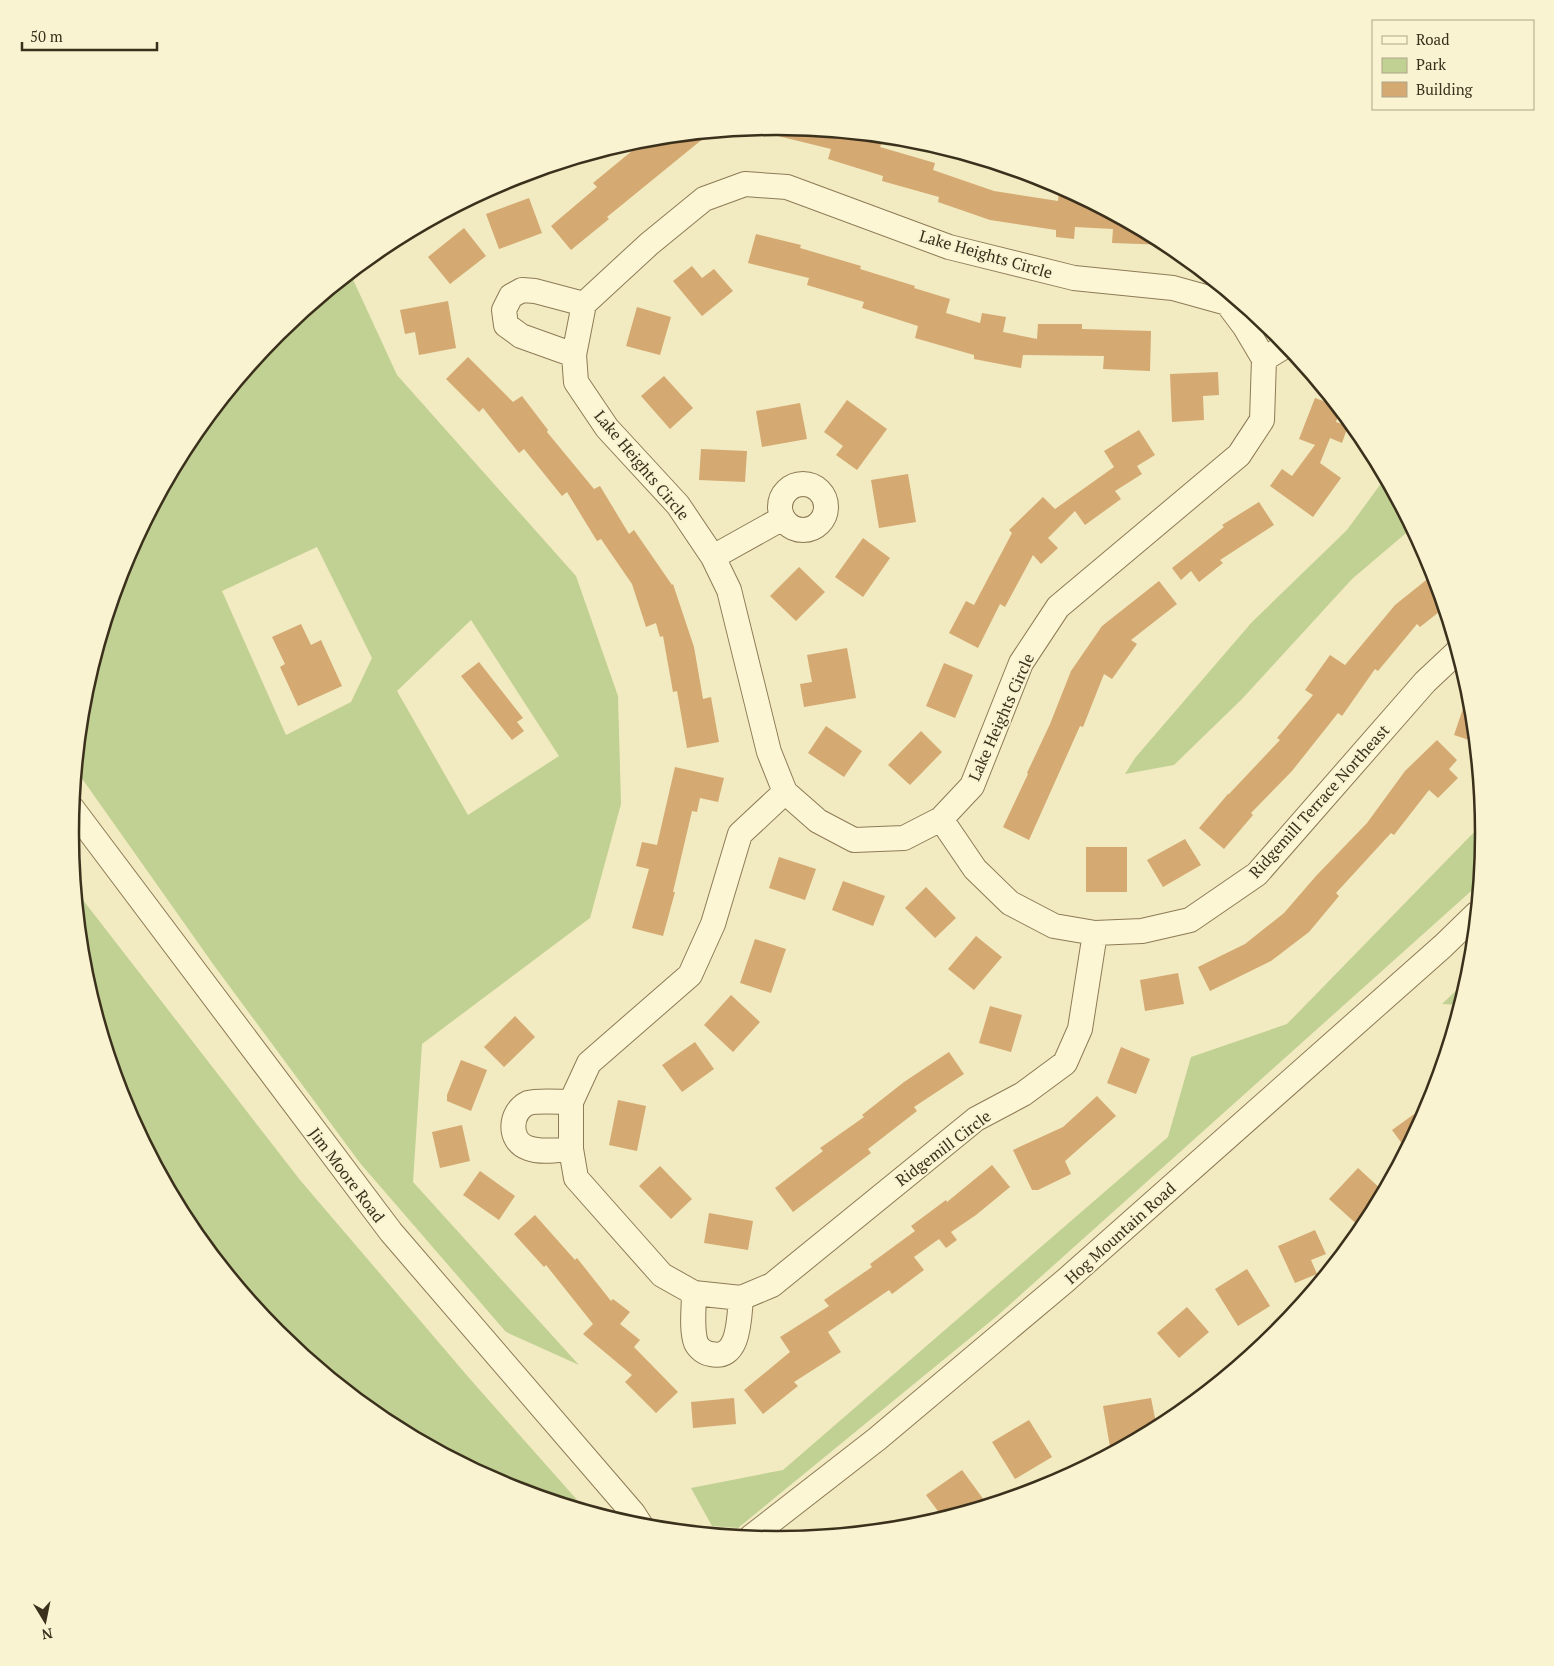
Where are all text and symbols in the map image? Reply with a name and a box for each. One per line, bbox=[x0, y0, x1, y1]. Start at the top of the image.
scale bar bbox=[22, 20, 158, 52]
legend bbox=[1372, 20, 1534, 110]
text: 50 m bbox=[30, 26, 63, 46]
text: Road bbox=[1416, 29, 1449, 49]
text: Park bbox=[1416, 54, 1446, 74]
text: Building bbox=[1416, 79, 1474, 99]
street label: Lake Heights Circle bbox=[917, 224, 1055, 284]
street label: Lake Heights Circle bbox=[589, 405, 695, 525]
street label: Lake Heights Circle bbox=[963, 650, 1039, 784]
street label: Ridgemill Terrace Northeast bbox=[1244, 719, 1394, 883]
street label: Ridgemill Circle bbox=[891, 1105, 995, 1191]
street label: Jim Moore Road bbox=[304, 1123, 390, 1227]
street label: Hog Mountain Road bbox=[1060, 1177, 1180, 1289]
north arrow bbox=[20, 1596, 70, 1646]
text: N bbox=[40, 1624, 54, 1645]

